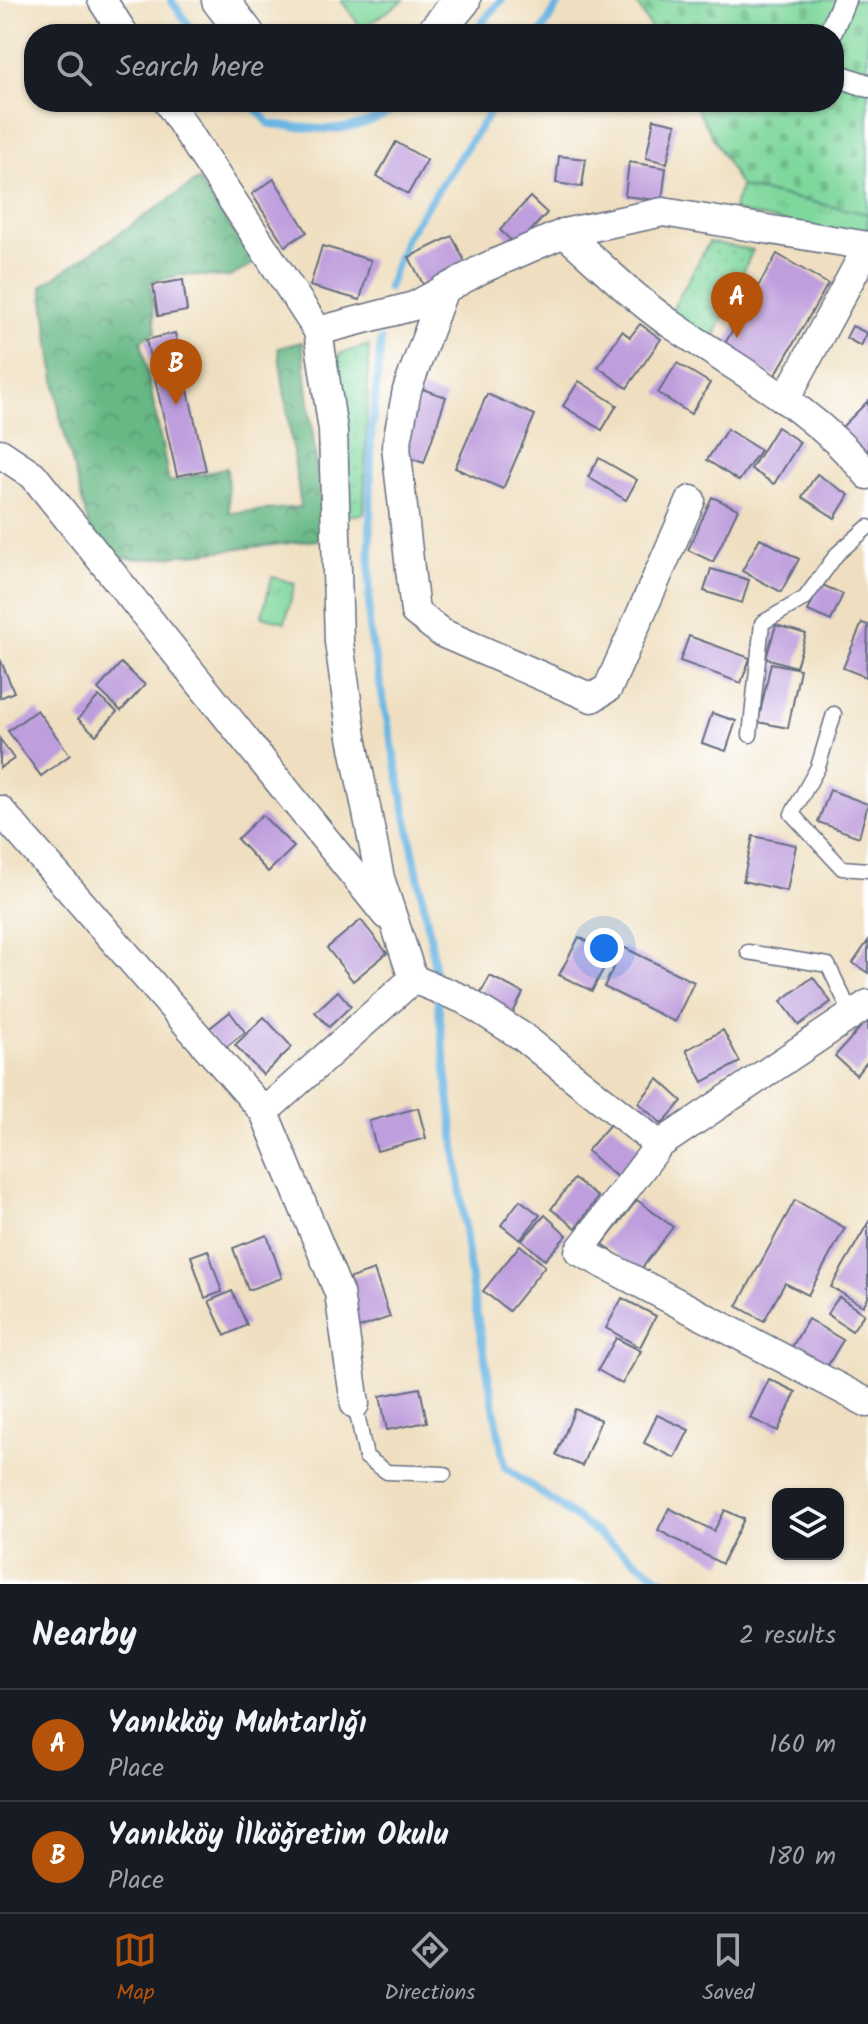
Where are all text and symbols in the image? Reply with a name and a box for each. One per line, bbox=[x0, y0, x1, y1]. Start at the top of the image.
search box bbox=[24, 24, 844, 112]
text: Search here bbox=[116, 44, 264, 92]
icon: search bbox=[52, 46, 96, 90]
pin: A bbox=[711, 272, 763, 338]
pin: B bbox=[150, 339, 202, 405]
your location bbox=[584, 928, 624, 968]
map controls bbox=[772, 1488, 844, 1560]
button: layers bbox=[772, 1488, 844, 1560]
text: Nearby bbox=[32, 1609, 137, 1663]
text: 2 results bbox=[739, 1615, 836, 1657]
text: Yanıkköy Muhtarlığı bbox=[108, 1700, 366, 1748]
text: A bbox=[50, 1724, 66, 1766]
text: 160 m bbox=[769, 1724, 836, 1766]
text: Place bbox=[108, 1748, 164, 1790]
text: Yanıkköy İlköğretim Okulu bbox=[108, 1812, 448, 1860]
text: B bbox=[50, 1836, 66, 1878]
text: 180 m bbox=[768, 1836, 836, 1878]
text: Place bbox=[108, 1860, 164, 1902]
tab: Map bbox=[113, 1928, 157, 2011]
tab: Directions bbox=[384, 1928, 476, 2011]
tab: Saved bbox=[702, 1928, 755, 2011]

